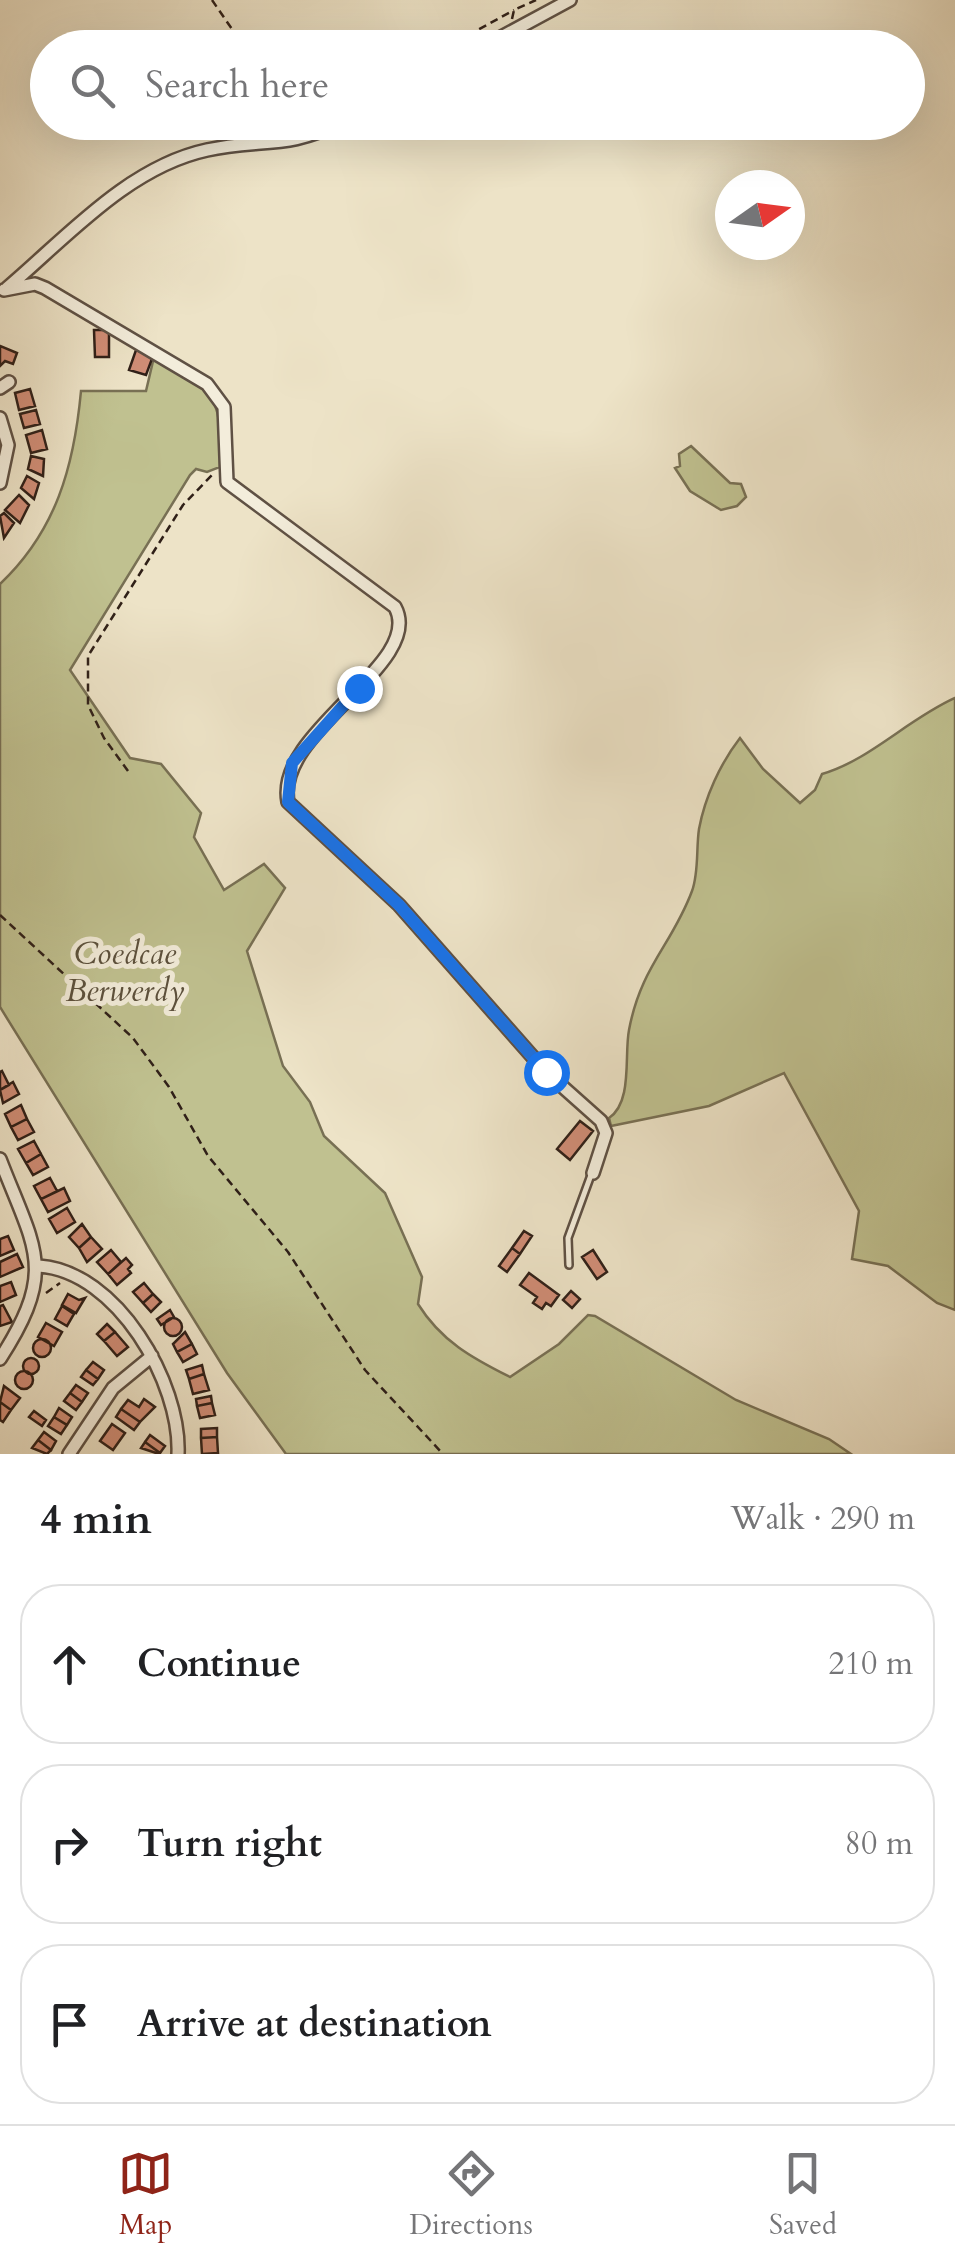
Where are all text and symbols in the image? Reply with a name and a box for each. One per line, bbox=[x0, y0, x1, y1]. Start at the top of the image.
search box bbox=[30, 30, 925, 140]
icon: search bbox=[65, 58, 120, 113]
text: Search here bbox=[145, 59, 329, 111]
north arrow bbox=[715, 170, 805, 260]
route end bbox=[337, 666, 383, 712]
park label: Coedcae Berwerdy bbox=[66, 932, 185, 1013]
route start bbox=[524, 1050, 570, 1096]
text: 4 min bbox=[40, 1491, 152, 1548]
text: Walk · 290 m bbox=[730, 1497, 915, 1541]
icon: ahead bbox=[42, 1637, 97, 1692]
text: Continue bbox=[137, 1638, 301, 1690]
text: 210 m bbox=[828, 1642, 913, 1686]
icon: right bbox=[42, 1817, 97, 1872]
text: Turn right bbox=[137, 1818, 322, 1870]
text: 80 m bbox=[845, 1822, 913, 1866]
icon: arrive bbox=[42, 1997, 97, 2052]
text: Arrive at destination bbox=[137, 1998, 492, 2050]
tab: Map bbox=[118, 2146, 173, 2244]
tab: Directions bbox=[409, 2146, 533, 2244]
tab: Saved bbox=[769, 2146, 837, 2244]

